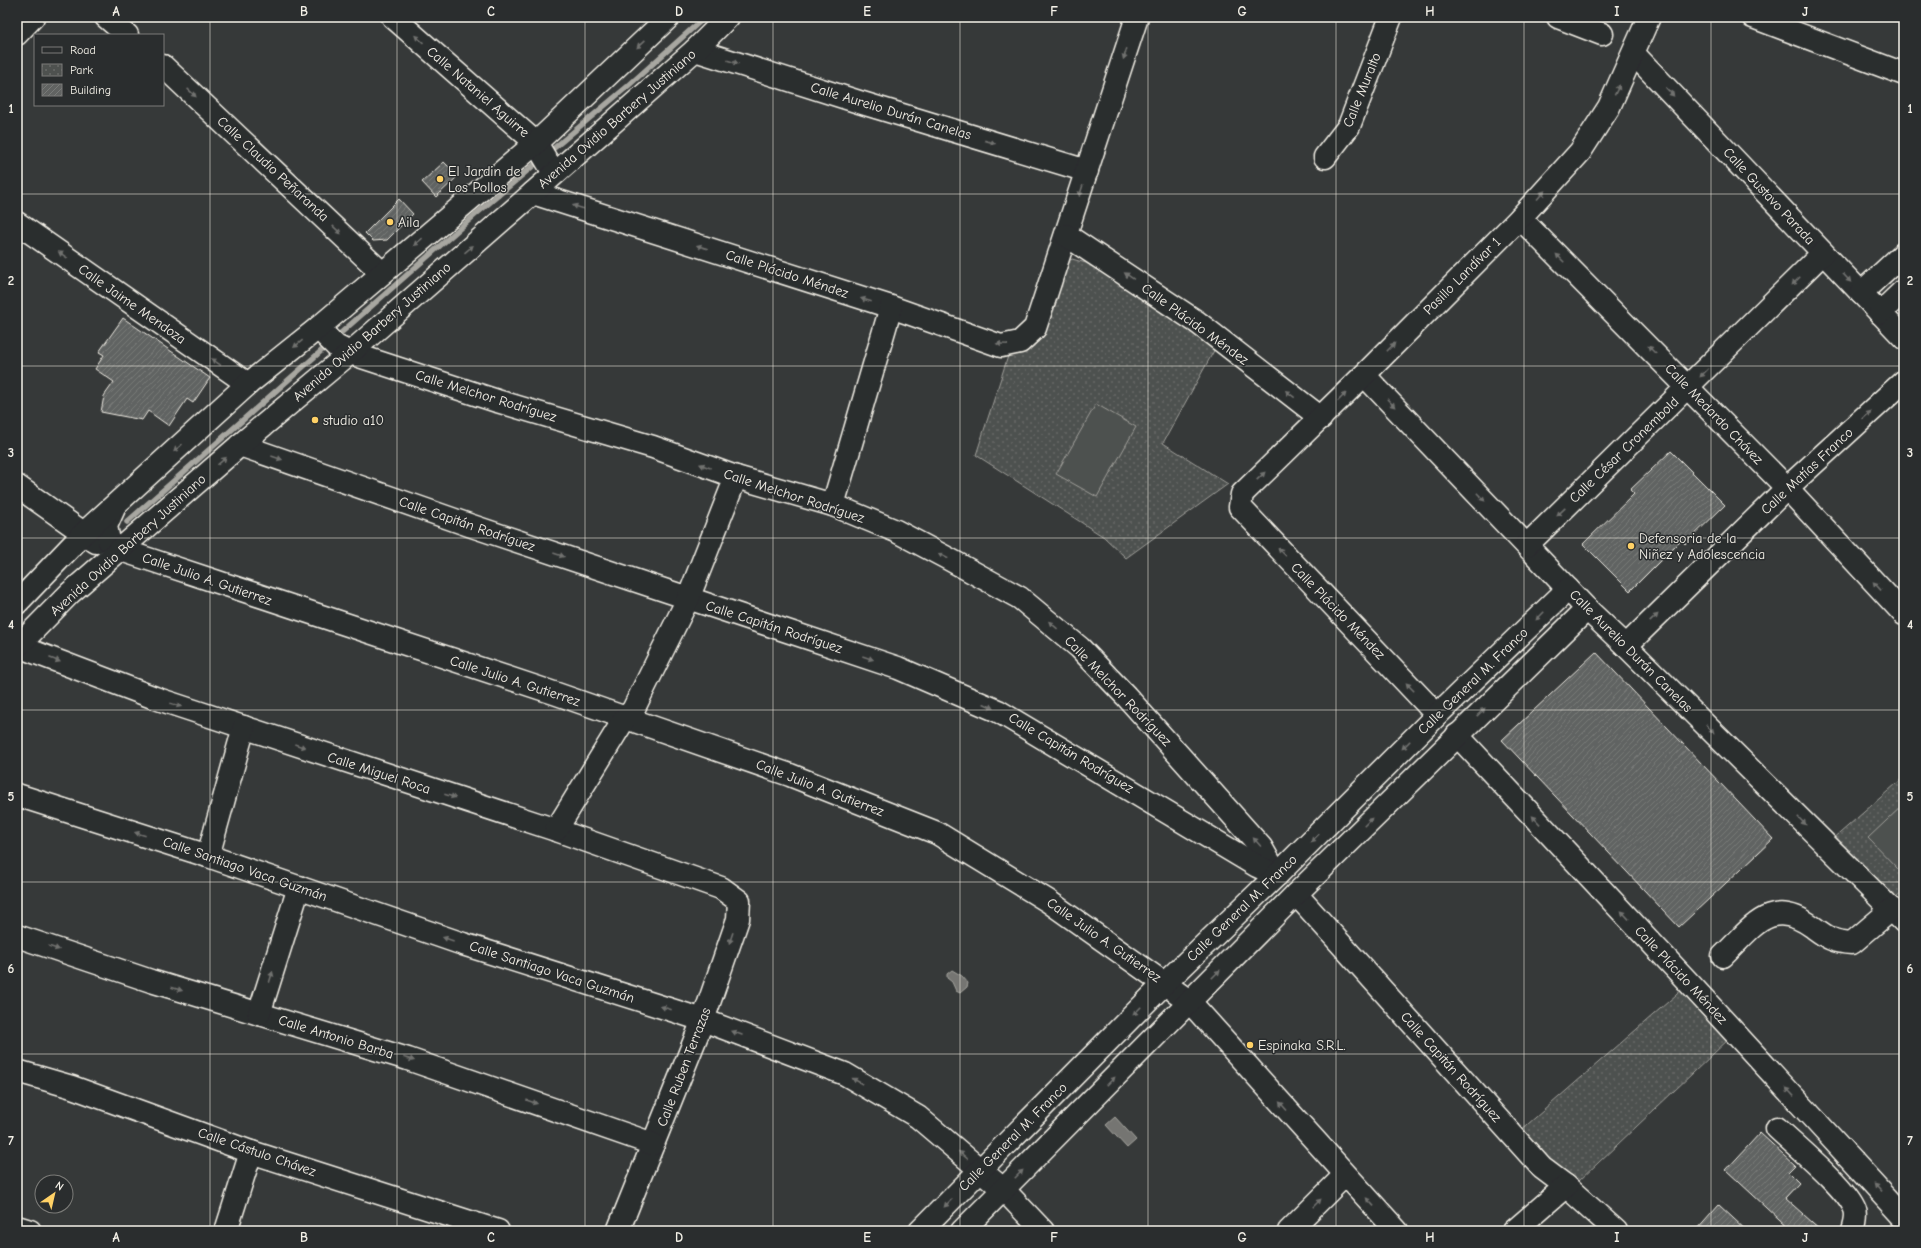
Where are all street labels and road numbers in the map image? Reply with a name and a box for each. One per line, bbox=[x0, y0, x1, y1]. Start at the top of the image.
street label: Calle Nataniel Aguirre bbox=[423, 43, 533, 141]
street label: Avenida Ovidio Barbery Justiniano bbox=[534, 46, 700, 192]
street label: Calle Muralto bbox=[1339, 50, 1385, 130]
street label: Calle Aurelio Durán Canelas bbox=[809, 78, 973, 144]
street label: Calle Claudio Peñaranda bbox=[214, 113, 332, 225]
street label: Calle Gustavo Parada bbox=[1720, 144, 1818, 248]
street label: Pasillo Landívar 1 bbox=[1420, 234, 1504, 318]
street label: Calle Plácido Méndez bbox=[723, 246, 851, 302]
street label: Avenida Ovidio Barbery Justiniano bbox=[289, 259, 455, 405]
street label: Calle Jaime Mendoza bbox=[75, 260, 189, 348]
street label: Calle Plácido Méndez bbox=[1138, 279, 1252, 369]
street label: Calle Medardo Chávez bbox=[1661, 360, 1767, 468]
street label: Calle Melchor Rodríguez bbox=[413, 366, 559, 426]
street label: Calle César Cronembold bbox=[1566, 393, 1682, 507]
street label: Calle Matías Franco bbox=[1757, 424, 1857, 518]
street label: Calle Melchor Rodríguez bbox=[722, 465, 866, 527]
street label: Avenida Ovidio Barbery Justiniano bbox=[47, 470, 209, 620]
street label: Calle Capitán Rodríguez bbox=[397, 493, 537, 555]
street label: Calle Julio A. Gutierrez bbox=[140, 549, 274, 609]
street label: Calle Plácido Méndez bbox=[1287, 559, 1389, 663]
street label: Calle Aurelio Durán Canelas bbox=[1566, 586, 1696, 716]
street label: Calle Capitán Rodríguez bbox=[703, 597, 845, 657]
street label: Calle General M. Franco bbox=[1414, 624, 1532, 738]
street label: Calle Melchor Rodríguez bbox=[1061, 632, 1175, 750]
street label: Calle Julio A. Gutierrez bbox=[448, 652, 582, 710]
street label: Calle Capitán Rodríguez bbox=[1005, 709, 1137, 797]
street label: Calle Miguel Roca bbox=[325, 748, 433, 798]
street label: Calle Julio A. Gutierrez bbox=[754, 756, 886, 820]
street label: Calle Santiago Vaca Guzmán bbox=[161, 833, 329, 905]
street label: Calle General M. Franco bbox=[1183, 851, 1301, 965]
street label: Calle Julio A. Gutierrez bbox=[1044, 894, 1164, 986]
street label: Calle Plácido Méndez bbox=[1631, 922, 1731, 1028]
street label: Calle Santiago Vaca Guzmán bbox=[467, 937, 637, 1007]
street label: Calle Ruben Terrazas bbox=[653, 1005, 715, 1129]
street label: Calle Capitán Rodríguez bbox=[1397, 1008, 1505, 1126]
street label: Calle Antonio Barba bbox=[276, 1011, 396, 1063]
street label: Calle General M. Franco bbox=[955, 1079, 1071, 1195]
street label: Calle Cástulo Chávez bbox=[196, 1124, 318, 1180]

